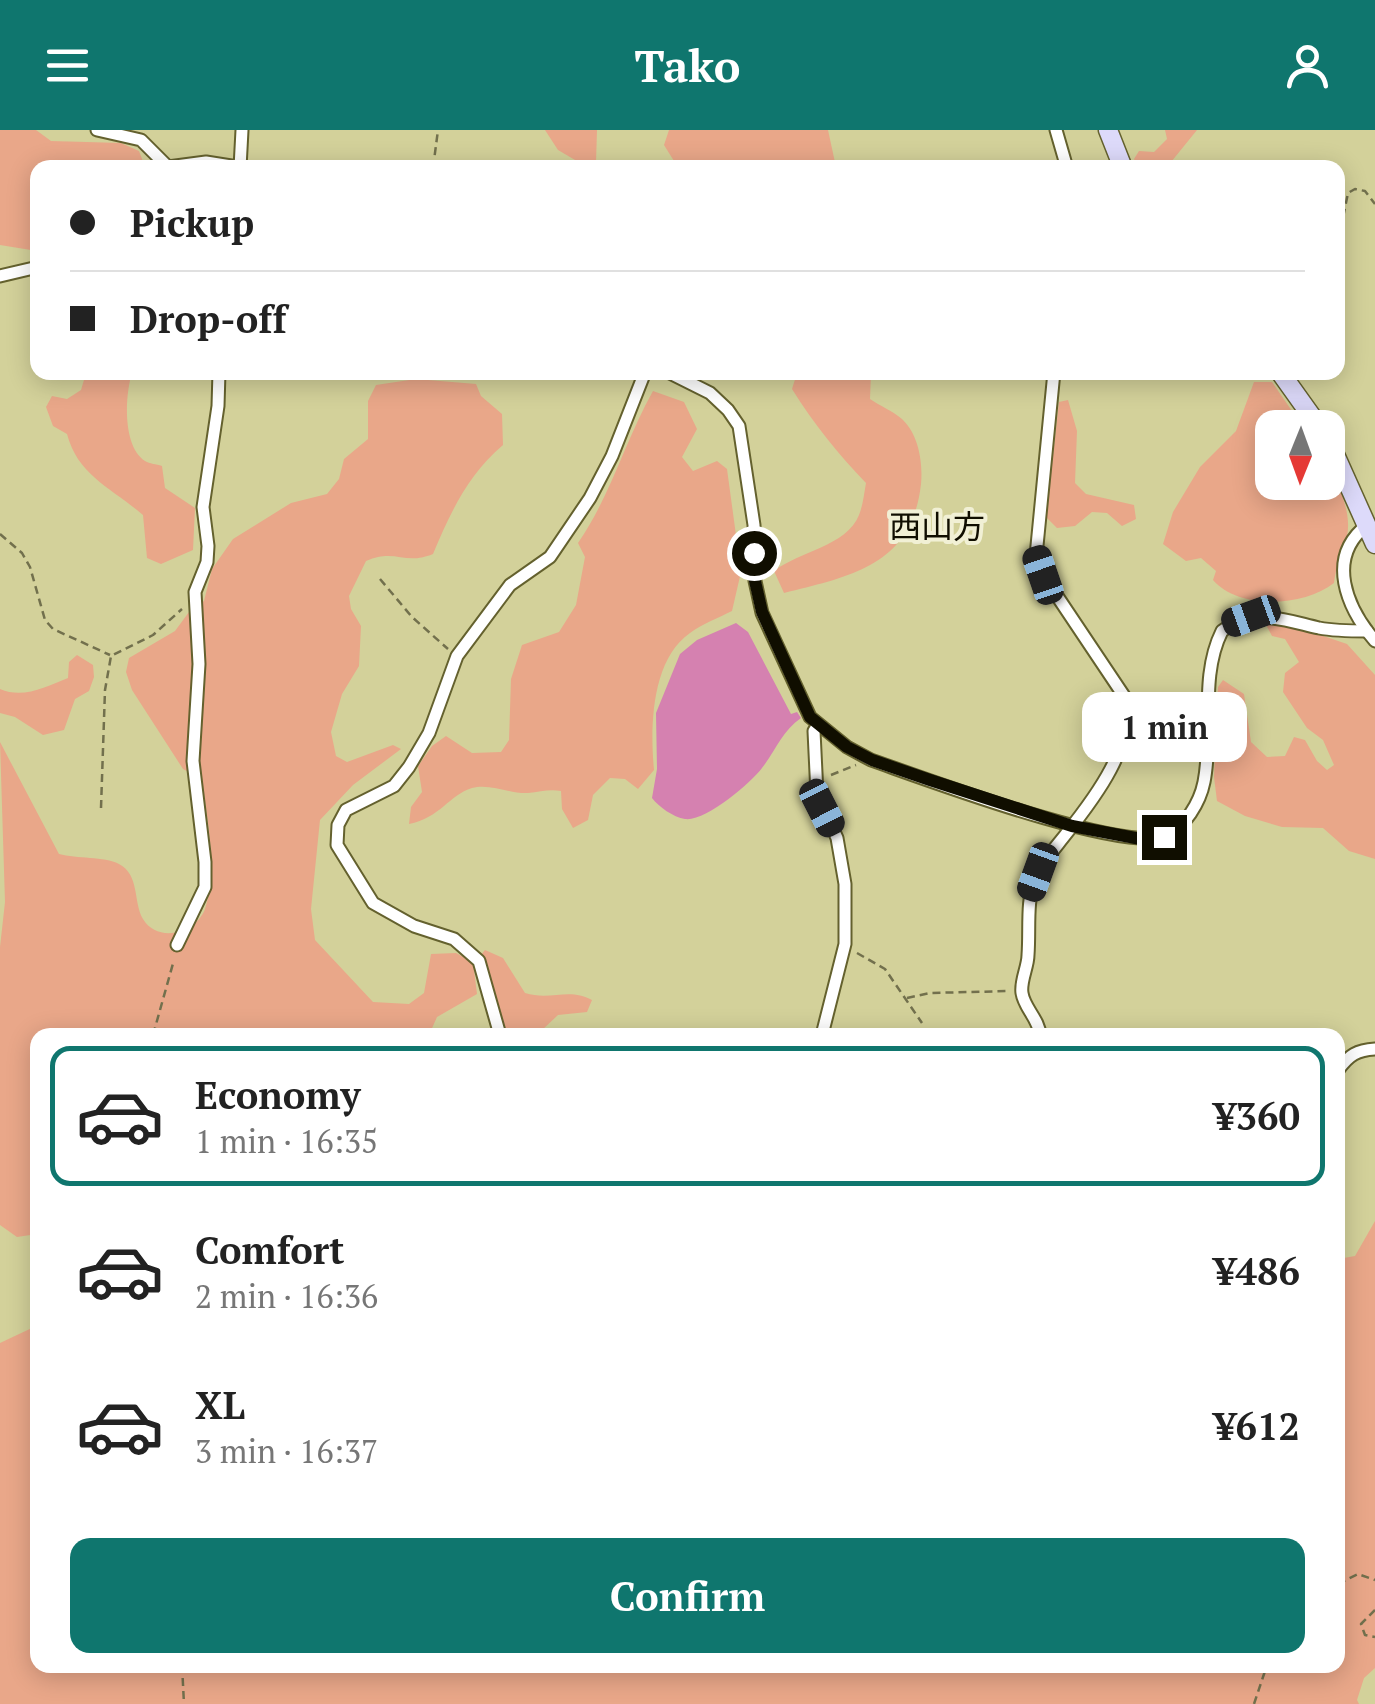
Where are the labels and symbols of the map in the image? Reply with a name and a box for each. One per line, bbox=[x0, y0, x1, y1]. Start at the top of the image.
north arrow bbox=[1255, 410, 1345, 500]
district label: 西山方 bbox=[889, 505, 985, 547]
route start bbox=[732, 531, 777, 576]
car bbox=[1019, 542, 1067, 608]
car bbox=[1218, 592, 1284, 640]
callout: 1 min bbox=[1082, 692, 1246, 762]
car bbox=[795, 774, 849, 842]
route end bbox=[1142, 815, 1187, 860]
car bbox=[1014, 839, 1062, 905]

